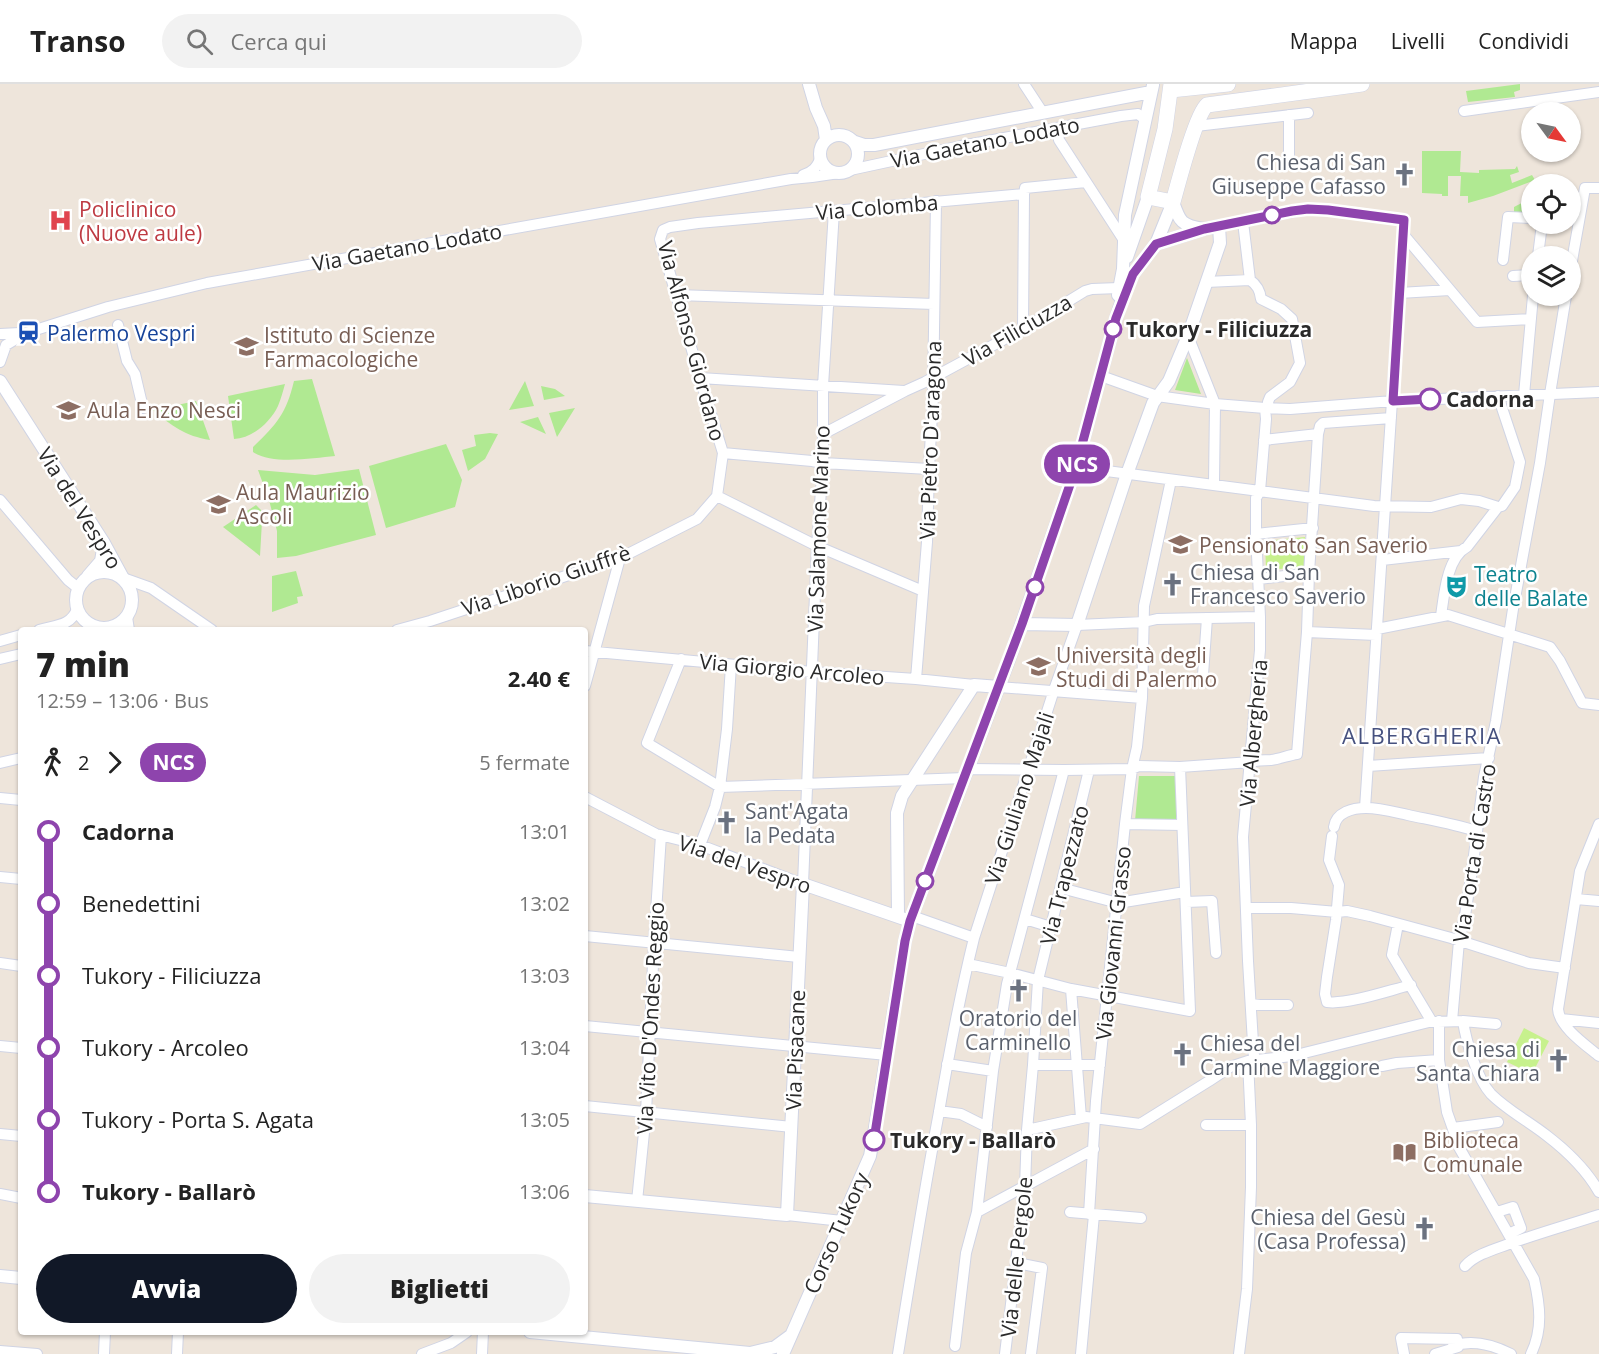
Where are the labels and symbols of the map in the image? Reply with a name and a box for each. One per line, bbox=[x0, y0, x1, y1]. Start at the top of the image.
north arrow bbox=[1521, 102, 1581, 162]
street label: Via Gaetano Lodato bbox=[888, 110, 1082, 174]
place label: Chiesa di San Giuseppe Cafasso bbox=[1212, 148, 1386, 200]
church icon: Chiesa di San Giuseppe Cafasso bbox=[1391, 161, 1417, 187]
street label: Via Colomba bbox=[815, 188, 939, 226]
place label: Policlinico (Nuove aule) bbox=[79, 195, 202, 247]
unlabelled marker bbox=[1263, 206, 1281, 224]
hospital icon: Policlinico (Nuove aule) bbox=[48, 208, 74, 234]
street label: Via Gaetano Lodato bbox=[310, 217, 504, 277]
street label: Via Alfonso Giordano bbox=[652, 238, 732, 444]
street label: Via Filiciuzza bbox=[957, 288, 1077, 372]
place label: Tukory - Filiciuzza bbox=[1126, 315, 1312, 343]
place label: Palermo Vespri bbox=[47, 319, 196, 347]
station icon: Palermo Vespri bbox=[16, 320, 42, 346]
marker: Tukory - Filiciuzza bbox=[1104, 320, 1122, 338]
place label: Istituto di Scienze Farmacologiche bbox=[264, 321, 435, 373]
school or university icon: Istituto di Scienze Farmacologiche bbox=[233, 334, 259, 360]
street label: Via Pietro D'aragona bbox=[913, 340, 947, 540]
place label: Cadorna bbox=[1446, 385, 1534, 413]
marker: Cadorna bbox=[1419, 388, 1441, 410]
place label: Aula Enzo Nesci bbox=[87, 396, 241, 424]
school or university icon: Aula Enzo Nesci bbox=[56, 397, 82, 423]
street label: Via Salamone Marino bbox=[800, 425, 836, 633]
street label: Via del Vespro bbox=[31, 442, 129, 574]
line badge: NCS bbox=[1042, 444, 1112, 484]
place label: Aula Maurizio Ascoli bbox=[236, 478, 370, 530]
school or university icon: Aula Maurizio Ascoli bbox=[205, 491, 231, 517]
place label: Pensionato San Saverio bbox=[1199, 531, 1428, 559]
school or university icon: Pensionato San Saverio bbox=[1168, 532, 1194, 558]
street label: Via Liborio Giuffrè bbox=[458, 538, 634, 622]
place label: Chiesa di San Francesco Saverio bbox=[1190, 558, 1366, 610]
place label: Teatro delle Balate bbox=[1474, 560, 1588, 612]
church icon: Chiesa di San Francesco Saverio bbox=[1159, 571, 1185, 597]
theatre icon: Teatro delle Balate bbox=[1443, 573, 1469, 599]
unlabelled marker bbox=[1026, 578, 1044, 596]
place label: Università degli Studi di Palermo bbox=[1056, 641, 1217, 693]
street label: Via Giorgio Arcoleo bbox=[698, 647, 886, 691]
school or university icon: Università degli Studi di Palermo bbox=[1025, 654, 1051, 680]
street label: Via Albergheria bbox=[1233, 658, 1273, 808]
street label: Via Giuliano Majali bbox=[978, 708, 1060, 888]
district label: ALBERGHERIA bbox=[1342, 720, 1502, 750]
street label: Via Porta di Castro bbox=[1446, 762, 1502, 944]
place label: Sant'Agata la Pedata bbox=[745, 797, 849, 849]
street label: Via Trapezzato bbox=[1033, 802, 1095, 948]
church icon: Sant'Agata la Pedata bbox=[714, 810, 740, 836]
street label: Via del Vespro bbox=[675, 828, 815, 900]
street label: Via Giovanni Grasso bbox=[1089, 845, 1137, 1041]
unlabelled marker bbox=[916, 872, 934, 890]
street label: Via Vito D'Ondes Reggio bbox=[630, 901, 670, 1135]
church icon: Oratorio del Carminello bbox=[1005, 977, 1031, 1003]
street label: Via Pisacane bbox=[779, 989, 811, 1111]
place label: Oratorio del Carminello bbox=[959, 1004, 1077, 1056]
place label: Chiesa del Carmine Maggiore bbox=[1200, 1029, 1380, 1081]
place label: Chiesa di Santa Chiara bbox=[1416, 1035, 1540, 1087]
church icon: Chiesa del Carmine Maggiore bbox=[1169, 1042, 1195, 1068]
church icon: Chiesa di Santa Chiara bbox=[1545, 1048, 1571, 1074]
place label: Tukory - Ballarò bbox=[890, 1126, 1056, 1154]
place label: Biblioteca Comunale bbox=[1423, 1126, 1523, 1178]
marker: Tukory - Ballarò bbox=[863, 1129, 885, 1151]
library icon: Biblioteca Comunale bbox=[1392, 1139, 1418, 1165]
street label: Corso Tukory bbox=[797, 1168, 875, 1298]
street label: Via delle Pergole bbox=[994, 1175, 1038, 1339]
place label: Chiesa del Gesù (Casa Professa) bbox=[1250, 1203, 1406, 1255]
church icon: Chiesa del Gesù (Casa Professa) bbox=[1411, 1216, 1437, 1242]

